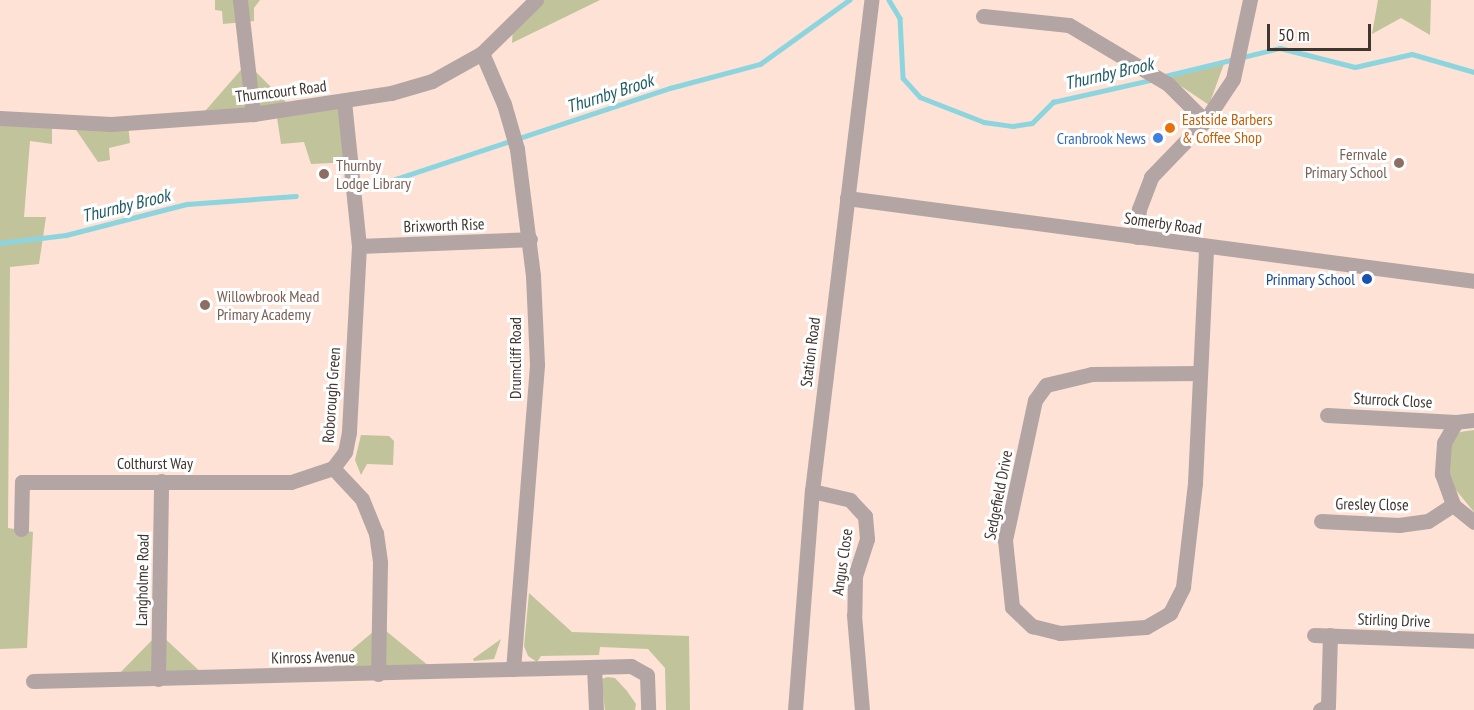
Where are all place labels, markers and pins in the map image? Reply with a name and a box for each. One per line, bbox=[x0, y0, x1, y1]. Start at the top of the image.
place label: Eastside Barbers & Coffee Shop bbox=[1182, 109, 1273, 147]
marker: Eastside Barbers & Coffee Shop bbox=[1163, 121, 1177, 135]
place label: Cranbrook News bbox=[1056, 128, 1146, 148]
marker: Cranbrook News bbox=[1151, 131, 1165, 145]
place label: Fernvale Primary School bbox=[1305, 144, 1387, 182]
place label: Thurnby Lodge Library bbox=[336, 155, 411, 193]
marker: Fernvale Primary School bbox=[1392, 156, 1406, 170]
marker: Thurnby Lodge Library bbox=[317, 167, 331, 181]
place label: Prinmary School bbox=[1266, 269, 1355, 289]
marker: Prinmary School bbox=[1360, 272, 1374, 286]
place label: Willowbrook Mead Primary Academy bbox=[217, 286, 320, 324]
marker: Willowbrook Mead Primary Academy bbox=[198, 298, 212, 312]

